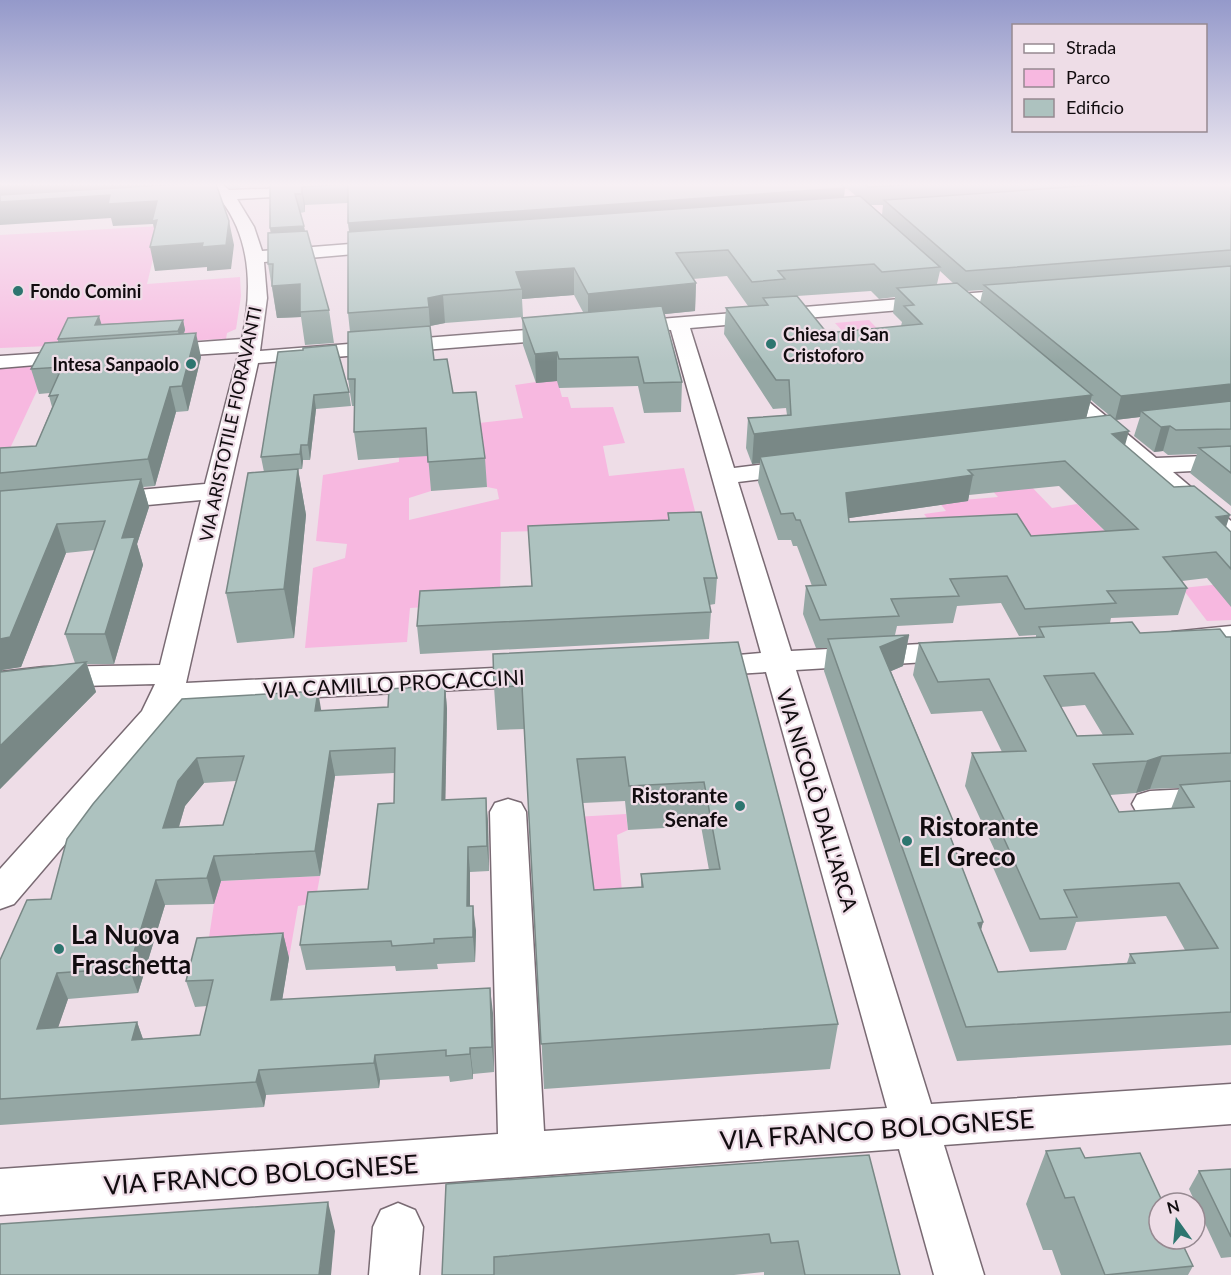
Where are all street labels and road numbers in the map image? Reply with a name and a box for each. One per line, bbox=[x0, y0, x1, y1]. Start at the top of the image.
street label: VIA ARISTOTILE FIORAVANTI bbox=[194, 304, 266, 544]
street label: VIA CAMILLO PROCACCINI bbox=[263, 664, 525, 702]
street label: VIA NICOLÒ DALL'ARCA bbox=[772, 686, 864, 915]
street label: VIA FRANCO BOLOGNESE bbox=[719, 1102, 1035, 1156]
street label: VIA FRANCO BOLOGNESE bbox=[103, 1147, 419, 1201]

